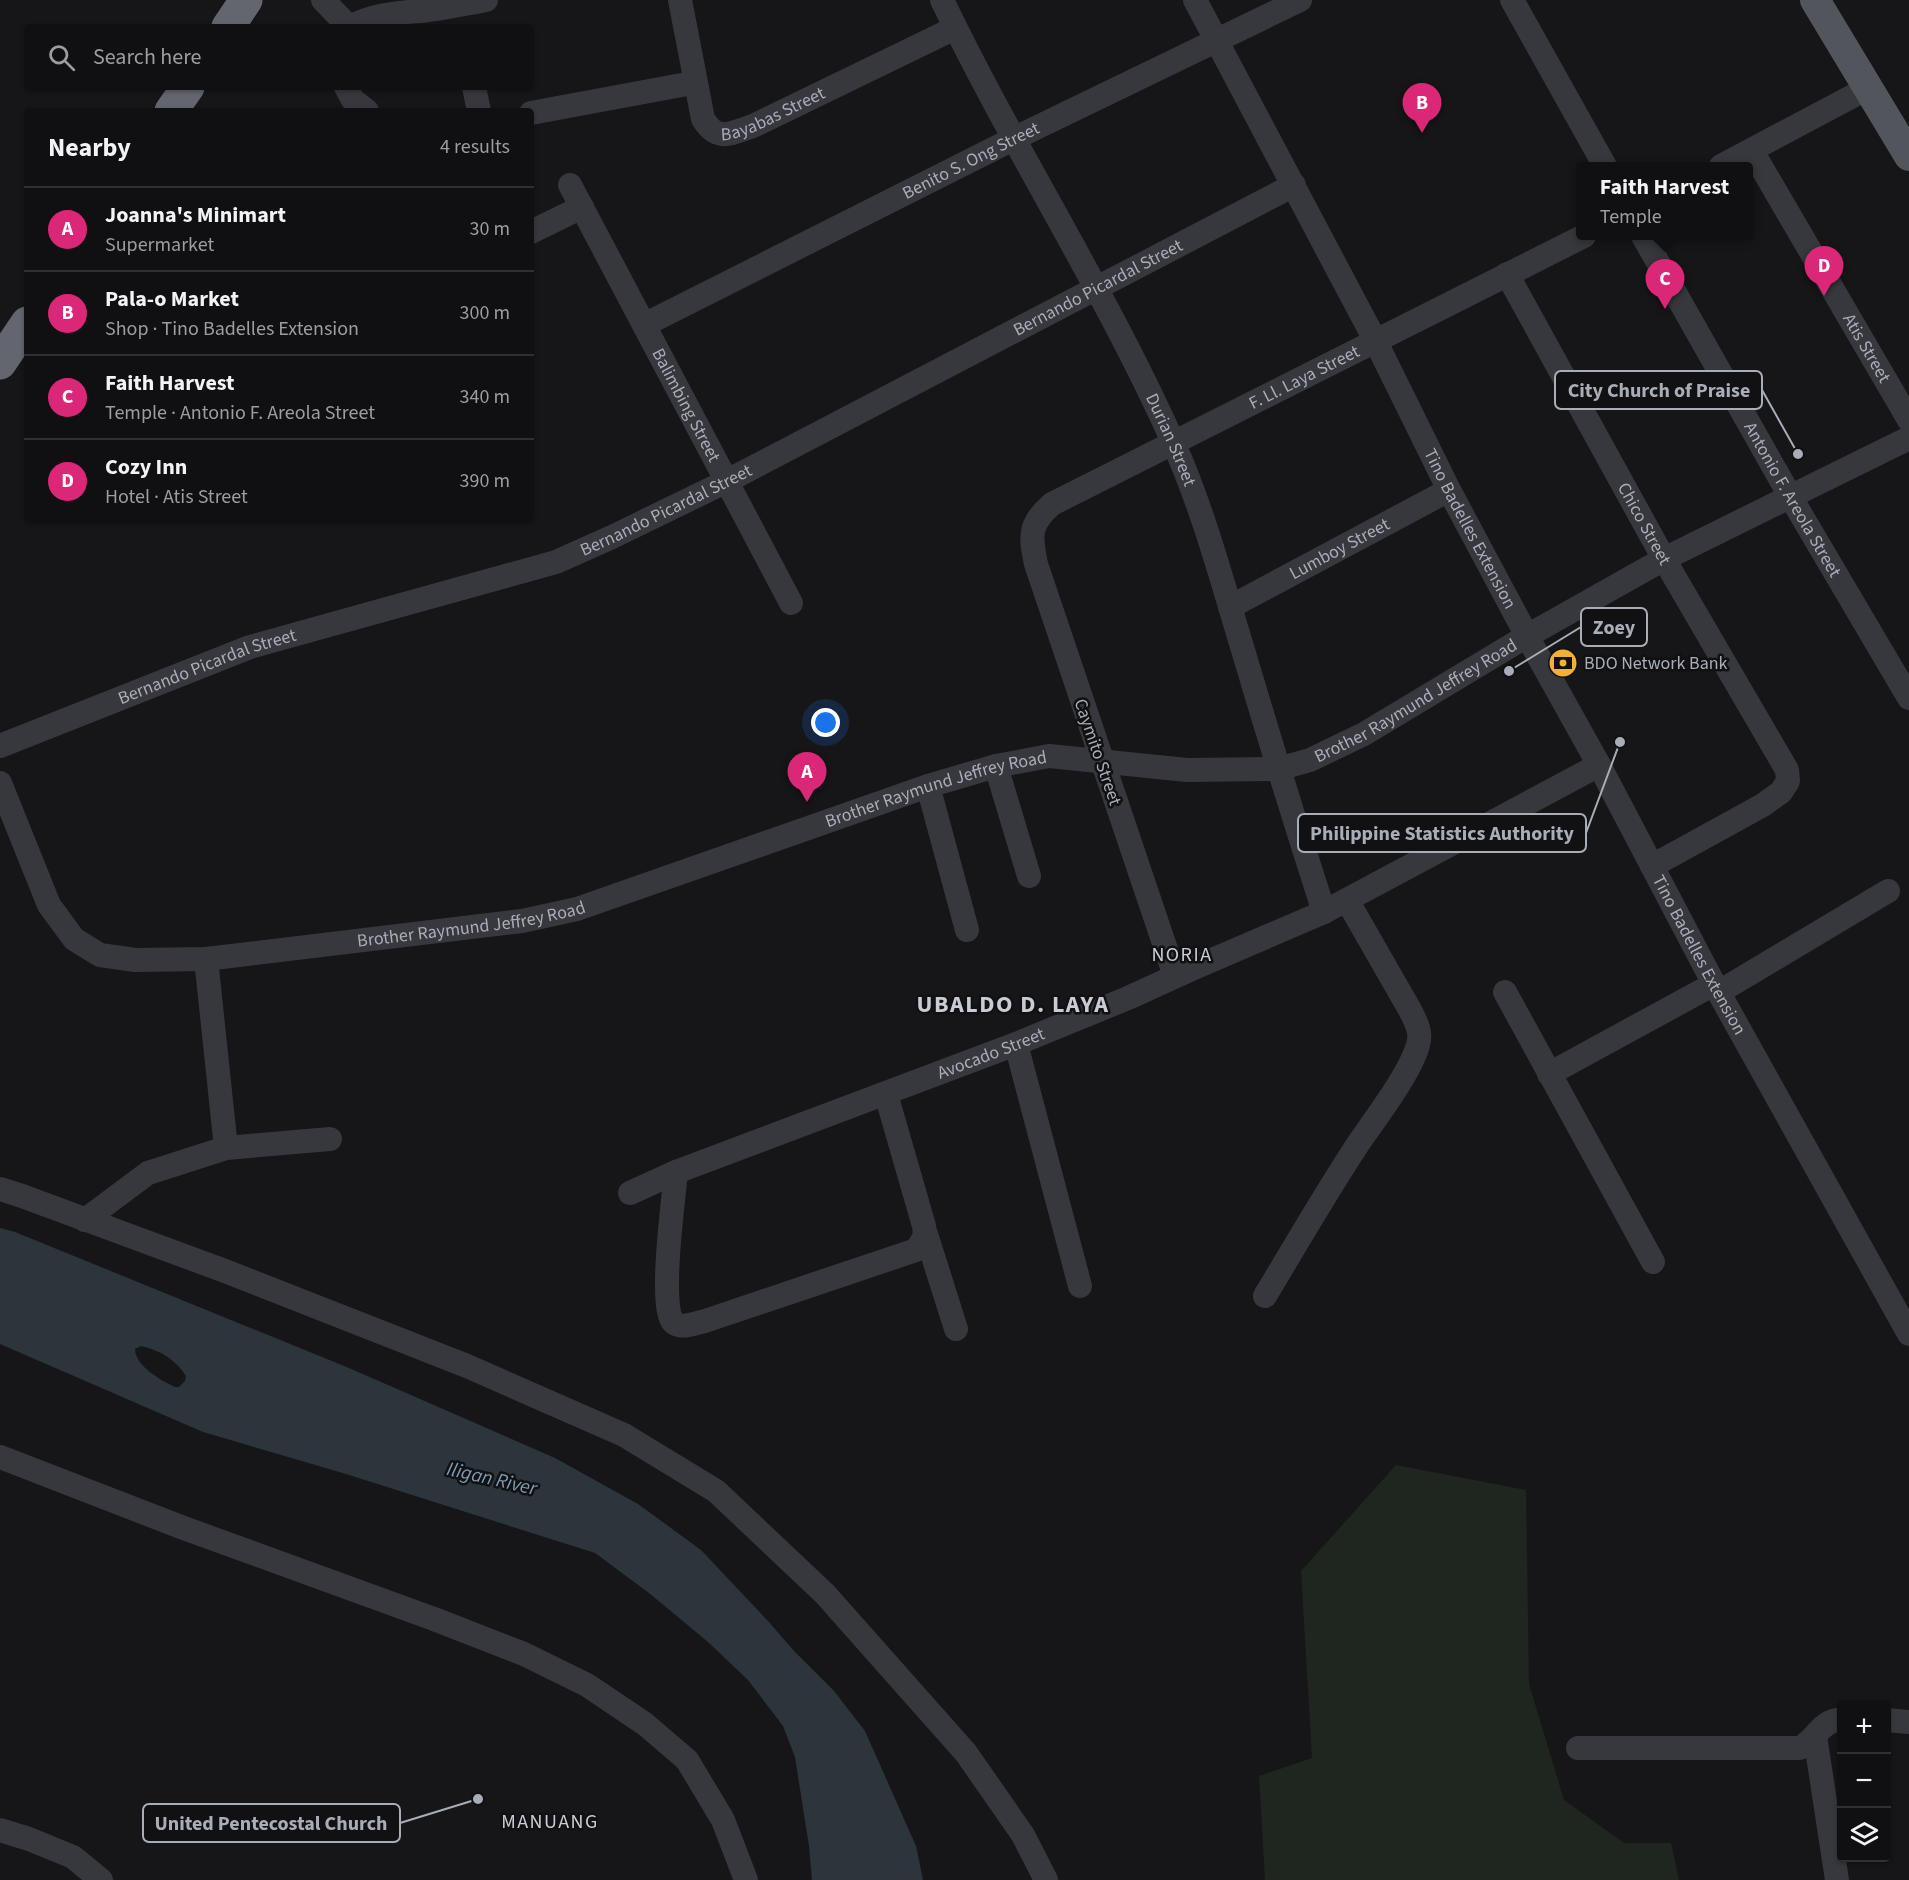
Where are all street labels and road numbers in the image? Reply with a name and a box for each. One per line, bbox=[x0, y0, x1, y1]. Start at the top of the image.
street label: Bayabas Street bbox=[720, 81, 829, 147]
street label: Benito S. Ong Street bbox=[898, 116, 1044, 206]
street label: Bernando Picardal Street bbox=[1009, 233, 1187, 342]
street label: Atis Street bbox=[1836, 309, 1897, 387]
street label: F. Ll. Laya Street bbox=[1245, 339, 1364, 416]
street label: Balimbing Street bbox=[646, 344, 726, 467]
street label: Durian Street bbox=[1139, 389, 1202, 490]
street label: Antonio F. Areola Street bbox=[1738, 417, 1847, 582]
street label: Tino Badelles Extension bbox=[1417, 444, 1522, 613]
street label: Bernando Picardal Street bbox=[576, 458, 756, 563]
street label: Chico Street bbox=[1611, 478, 1677, 570]
street label: Lumboy Street bbox=[1285, 512, 1394, 586]
street label: Bernando Picardal Street bbox=[114, 623, 299, 711]
street label: Brother Raymund Jeffrey Road bbox=[1310, 633, 1522, 769]
street label: Caymito Street bbox=[1068, 695, 1127, 809]
street label: Brother Raymund Jeffrey Road bbox=[822, 745, 1049, 834]
street label: Tino Badelles Extension bbox=[1646, 871, 1752, 1040]
street label: Brother Raymund Jeffrey Road bbox=[356, 895, 589, 954]
street label: Avocado Street bbox=[934, 1022, 1049, 1086]

